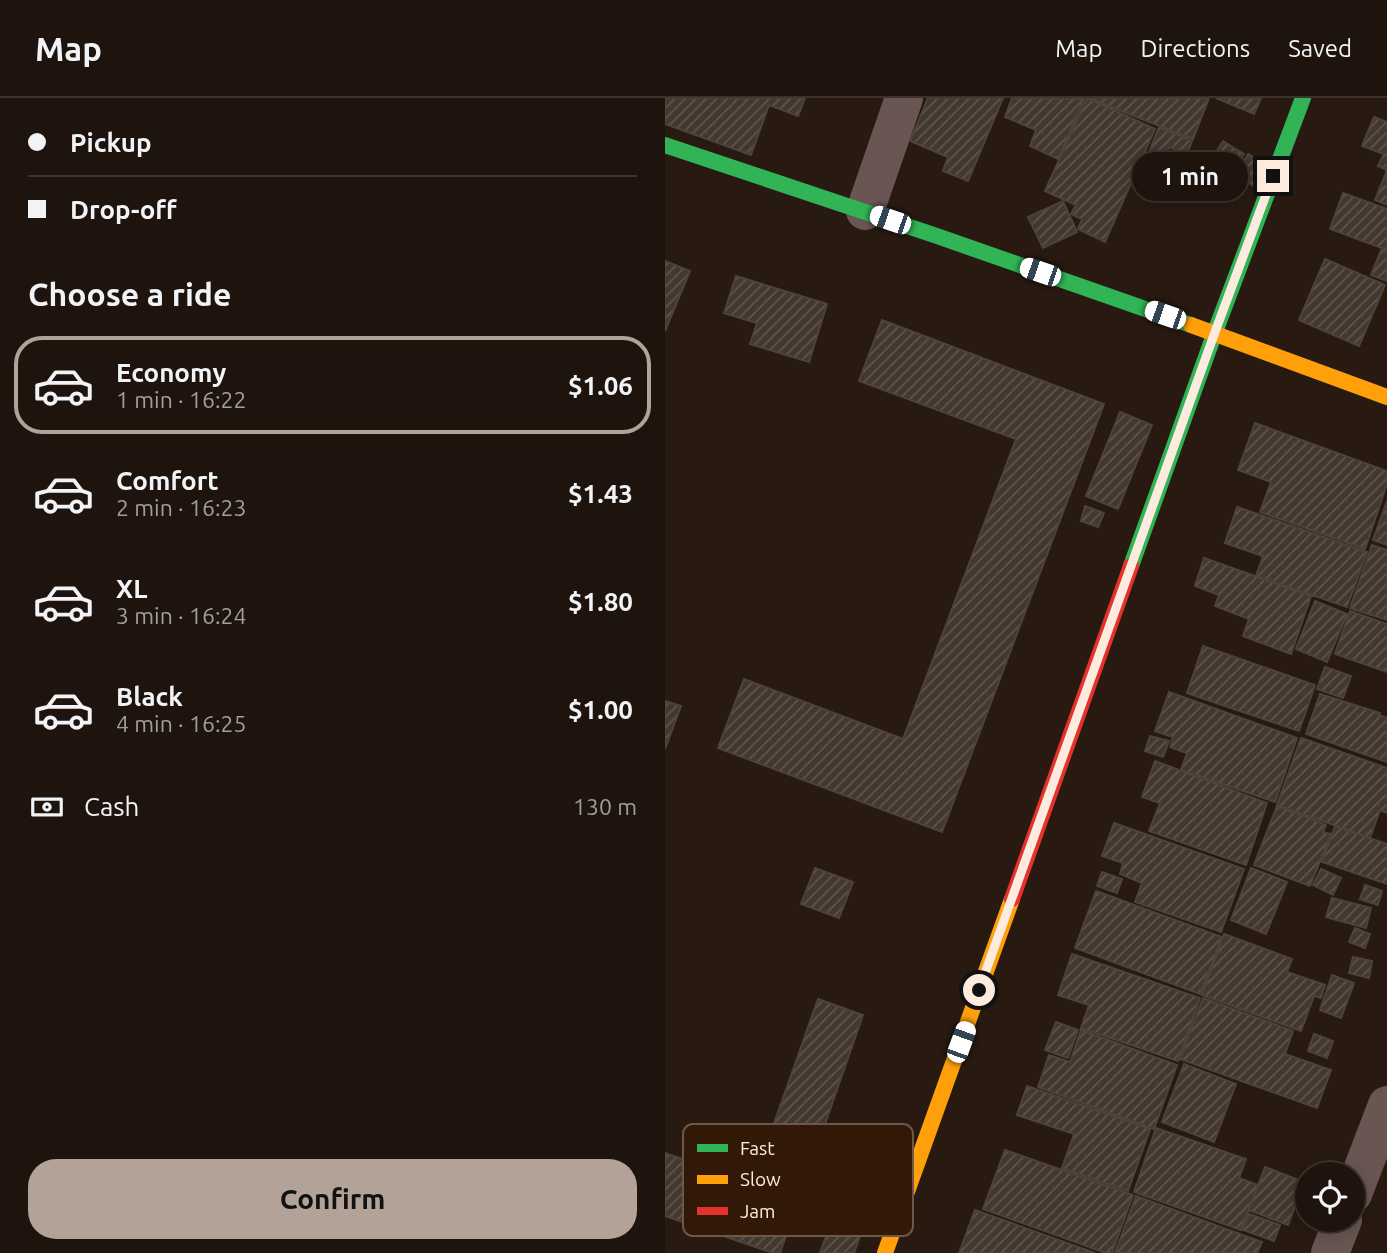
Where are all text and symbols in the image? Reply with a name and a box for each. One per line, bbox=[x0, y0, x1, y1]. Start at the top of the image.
text: Map bbox=[35, 30, 102, 67]
text: Map bbox=[1055, 35, 1102, 62]
text: Directions bbox=[1140, 35, 1250, 62]
text: Saved bbox=[1288, 35, 1352, 62]
text: Pickup bbox=[70, 128, 152, 157]
callout: 1 min bbox=[1133, 152, 1249, 200]
route end bbox=[1257, 160, 1289, 192]
text: 1 min bbox=[1161, 164, 1219, 189]
text: Drop-off bbox=[70, 195, 177, 224]
car bbox=[867, 203, 914, 237]
car bbox=[1017, 255, 1064, 289]
text: Choose a ride bbox=[28, 276, 231, 312]
car bbox=[1142, 298, 1189, 332]
icon: car bbox=[32, 354, 95, 417]
text: Economy bbox=[116, 358, 226, 387]
text: $1.06 bbox=[568, 371, 633, 400]
text: 1 min · 16:22 bbox=[116, 387, 247, 412]
icon: car bbox=[32, 462, 95, 525]
text: Comfort bbox=[116, 466, 219, 495]
text: $1.43 bbox=[568, 479, 633, 508]
text: 2 min · 16:23 bbox=[116, 495, 247, 520]
icon: car bbox=[32, 570, 95, 633]
text: XL bbox=[116, 574, 147, 603]
text: $1.80 bbox=[568, 587, 633, 616]
text: 3 min · 16:24 bbox=[116, 603, 247, 628]
icon: car bbox=[32, 678, 95, 741]
text: Black bbox=[116, 682, 183, 711]
text: $1.00 bbox=[568, 695, 633, 724]
text: 4 min · 16:25 bbox=[116, 711, 247, 736]
icon: cash bbox=[28, 788, 66, 826]
text: Cash bbox=[84, 792, 139, 821]
text: 130 m bbox=[573, 794, 637, 819]
route start bbox=[963, 974, 995, 1006]
car bbox=[944, 1019, 979, 1065]
legend bbox=[683, 1124, 913, 1236]
text: Fast bbox=[740, 1137, 775, 1159]
button: Confirm bbox=[28, 1159, 637, 1239]
map controls bbox=[1295, 1162, 1365, 1232]
button: locate bbox=[1295, 1162, 1365, 1232]
text: Slow bbox=[740, 1168, 781, 1190]
text: Jam bbox=[740, 1200, 776, 1222]

